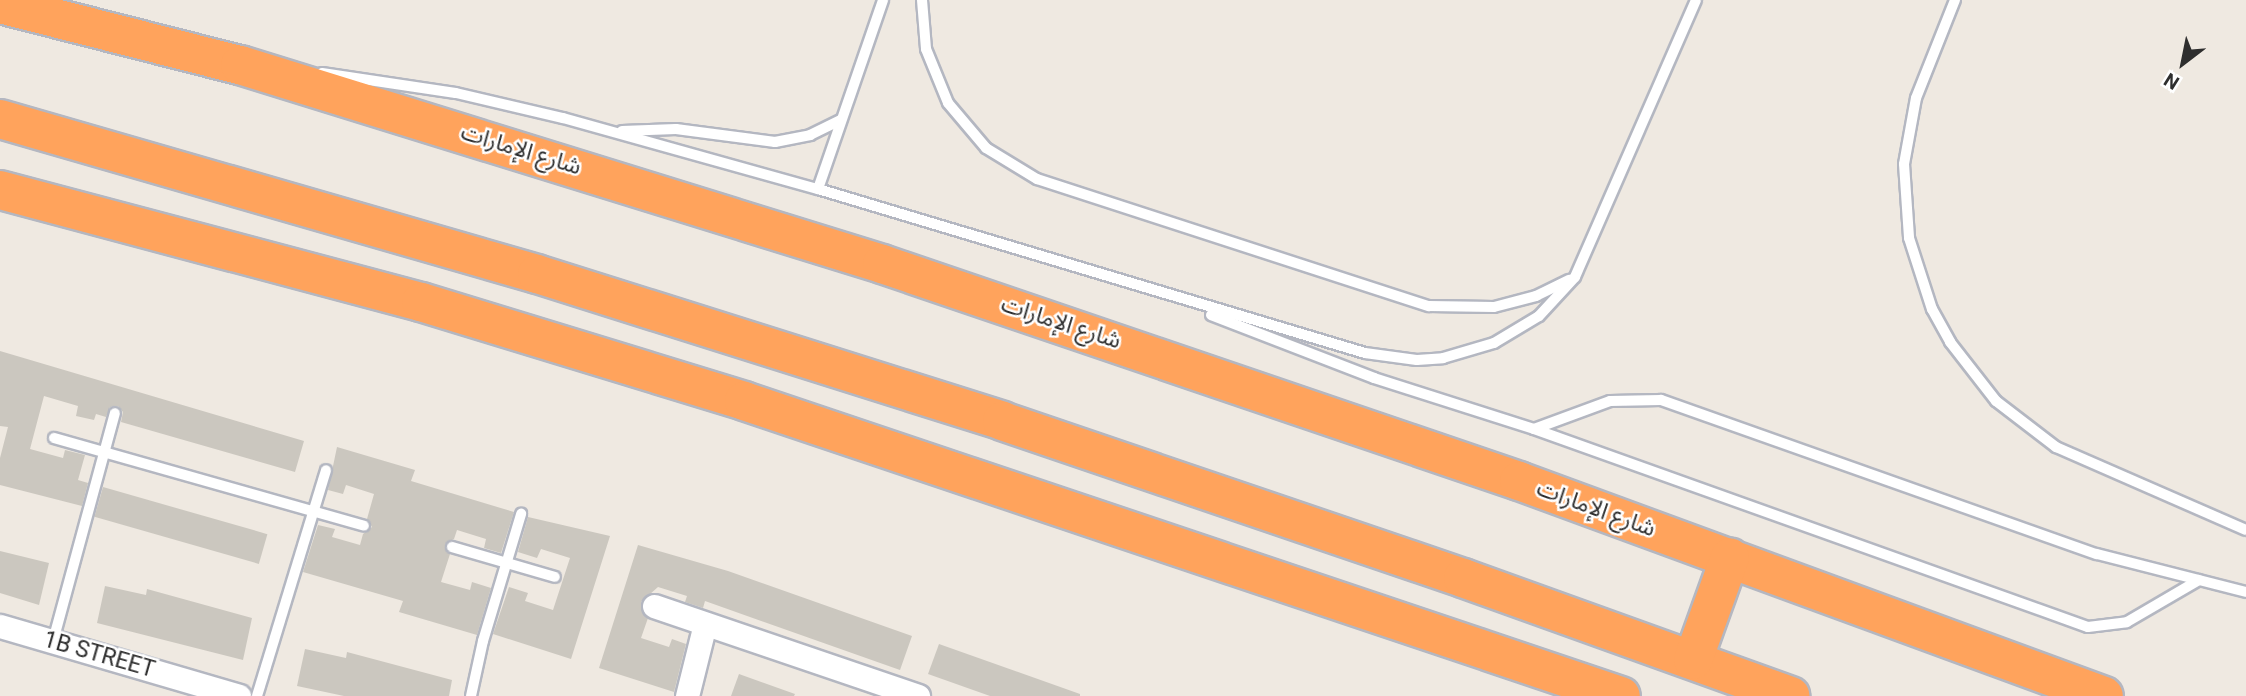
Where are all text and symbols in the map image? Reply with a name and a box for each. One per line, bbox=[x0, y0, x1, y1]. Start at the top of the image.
north arrow bbox=[2148, 28, 2218, 98]
text: N bbox=[2160, 68, 2183, 95]
street label: شارع الإمارات bbox=[458, 119, 584, 181]
street label: شارع الإمارات bbox=[998, 291, 1124, 355]
street label: شارع الإمارات bbox=[1533, 475, 1659, 543]
street label: 1B STREET bbox=[40, 626, 158, 684]

